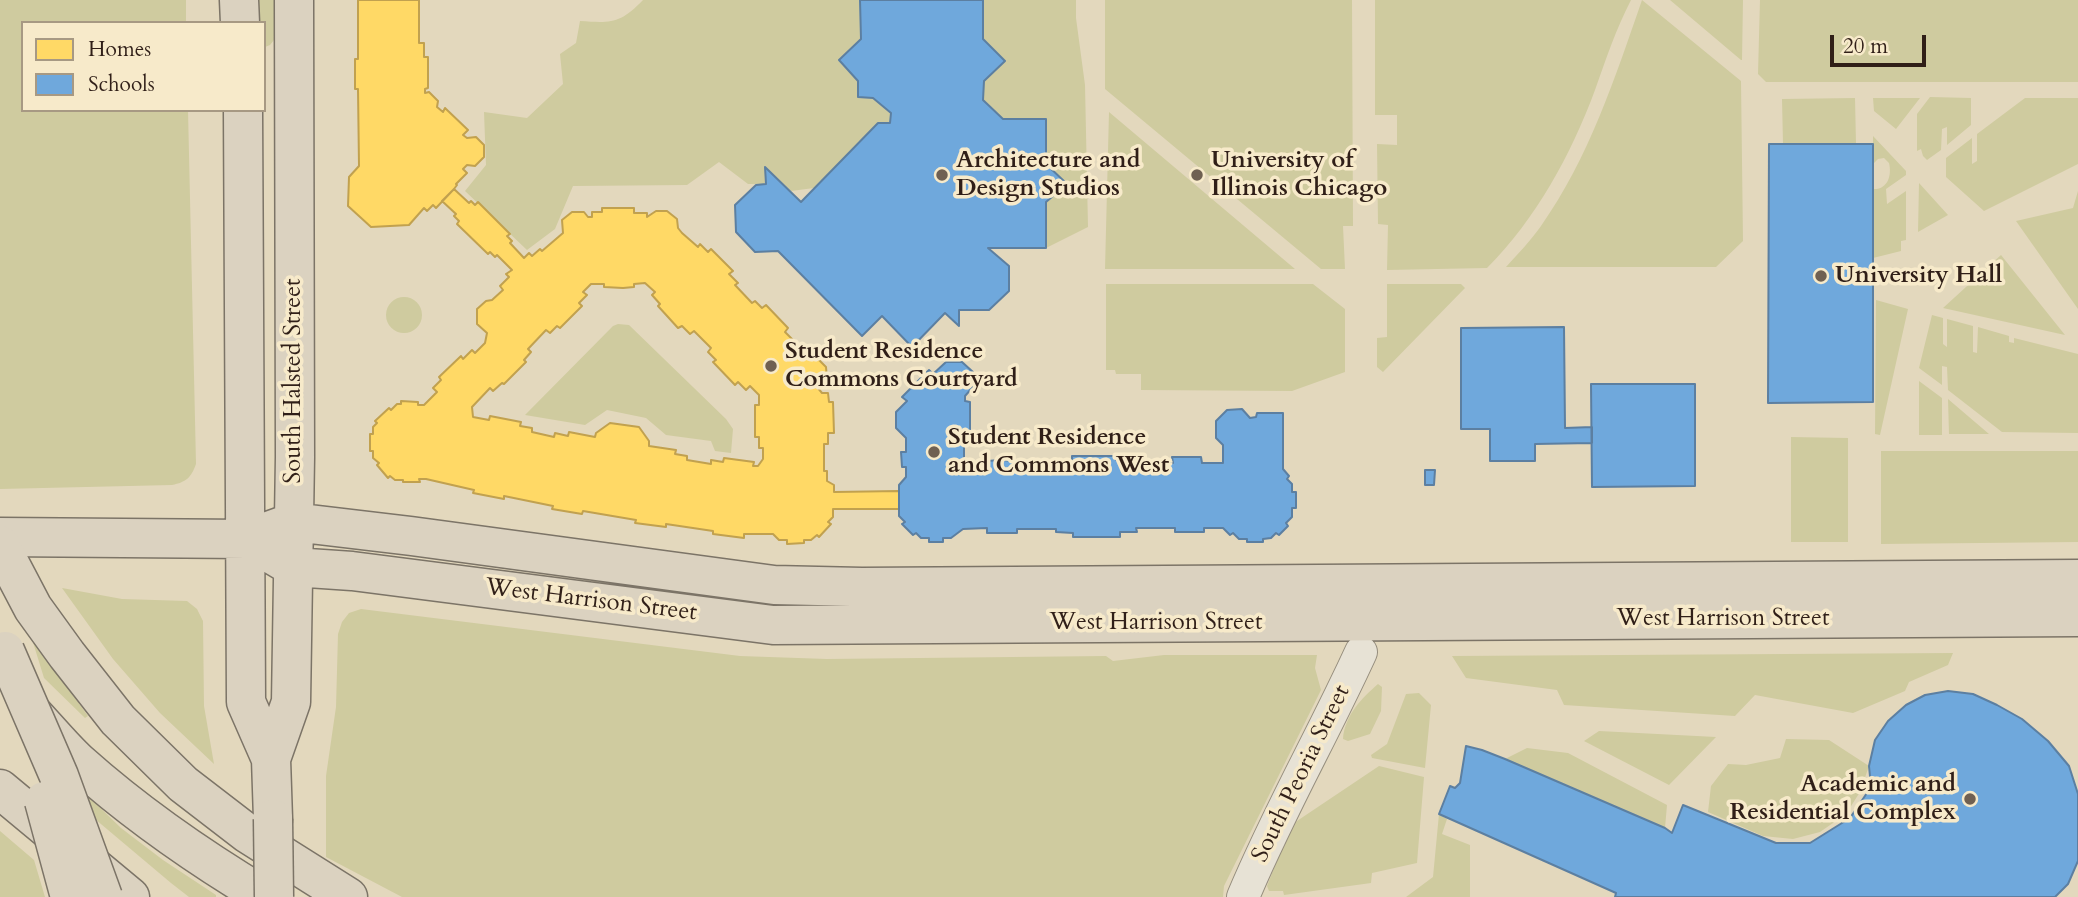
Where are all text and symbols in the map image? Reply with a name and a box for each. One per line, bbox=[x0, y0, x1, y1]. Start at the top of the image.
legend bbox=[21, 21, 266, 112]
scale bar bbox=[1833, 21, 1929, 65]
text: 20 m bbox=[1843, 32, 1888, 61]
text: Homes bbox=[88, 35, 151, 64]
text: Schools bbox=[88, 70, 155, 99]
place label: Architecture and Design Studios bbox=[956, 147, 1140, 203]
place label: University of Illinois Chicago bbox=[1211, 147, 1387, 203]
marker: Architecture and Design Studios bbox=[934, 167, 950, 183]
marker: University of Illinois Chicago bbox=[1189, 167, 1205, 183]
place label: University Hall bbox=[1835, 262, 2002, 290]
marker: University Hall bbox=[1813, 268, 1829, 284]
street label: South Halsted Street bbox=[280, 278, 308, 484]
place label: Student Residence Commons Courtyard bbox=[785, 338, 1018, 394]
marker: Student Residence Commons Courtyard bbox=[763, 358, 779, 374]
place label: Student Residence and Commons West bbox=[948, 424, 1169, 480]
marker: Student Residence and Commons West bbox=[926, 444, 942, 460]
street label: West Harrison Street bbox=[484, 574, 698, 628]
street label: West Harrison Street bbox=[1617, 605, 1829, 633]
street label: West Harrison Street bbox=[1050, 609, 1262, 637]
street label: South Peoria Street bbox=[1247, 681, 1357, 867]
place label: Academic and Residential Complex bbox=[1730, 771, 1956, 827]
marker: Academic and Residential Complex bbox=[1962, 791, 1978, 807]

